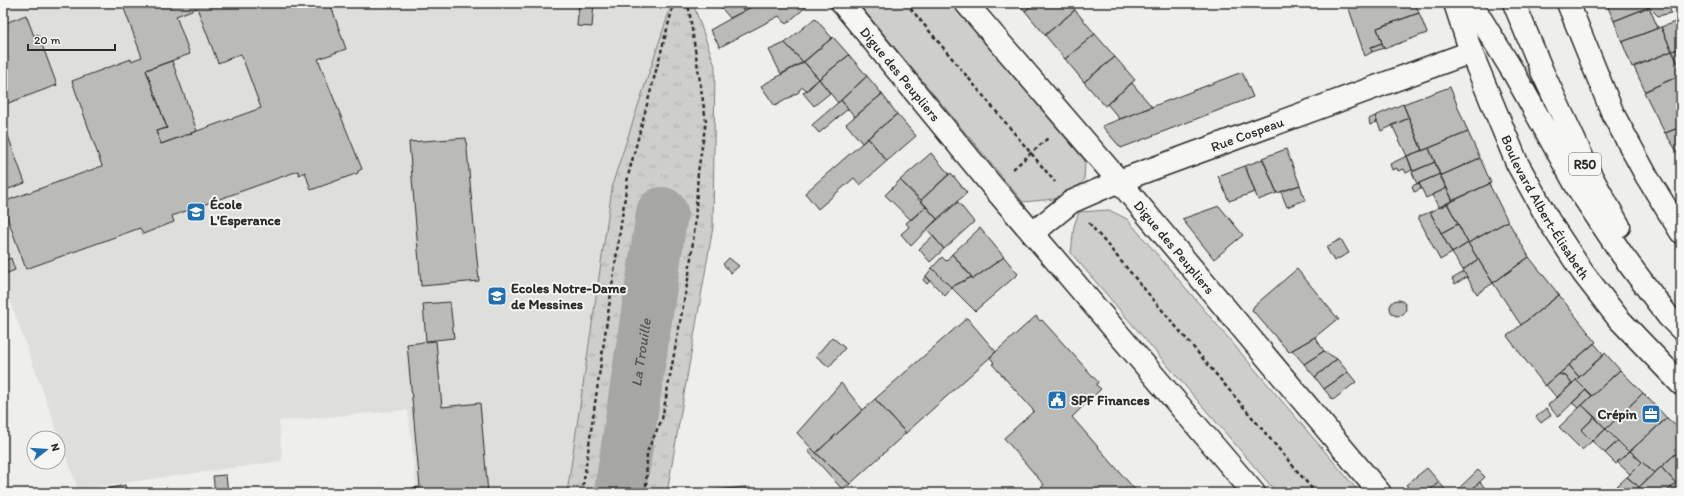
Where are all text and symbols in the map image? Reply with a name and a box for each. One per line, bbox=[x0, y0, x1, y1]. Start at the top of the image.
street label: Digue des Peupliers bbox=[856, 24, 944, 125]
scale bar bbox=[28, 26, 115, 52]
text: 20 m bbox=[34, 33, 61, 47]
street label: Rue Cospeau bbox=[1208, 113, 1287, 156]
street label: Boulevard Albert-Élisabeth bbox=[1497, 133, 1593, 283]
road number: R50 bbox=[1569, 153, 1601, 175]
place label: École L'Esperance bbox=[210, 196, 281, 229]
street label: Digue des Peupliers bbox=[1130, 197, 1218, 298]
school or university icon: École L'Esperance bbox=[185, 201, 207, 223]
place label: Ecoles Notre-Dame de Messines bbox=[511, 280, 626, 313]
school or university icon: Ecoles Notre-Dame de Messines bbox=[486, 285, 508, 307]
water label: La Trouille bbox=[627, 316, 655, 388]
public building icon: SPF Finances bbox=[1046, 389, 1068, 411]
place label: SPF Finances bbox=[1071, 392, 1150, 409]
office icon: Crépin bbox=[1640, 403, 1662, 425]
place label: Crépin bbox=[1597, 406, 1637, 423]
north arrow bbox=[26, 430, 66, 470]
text: N bbox=[48, 442, 62, 453]

